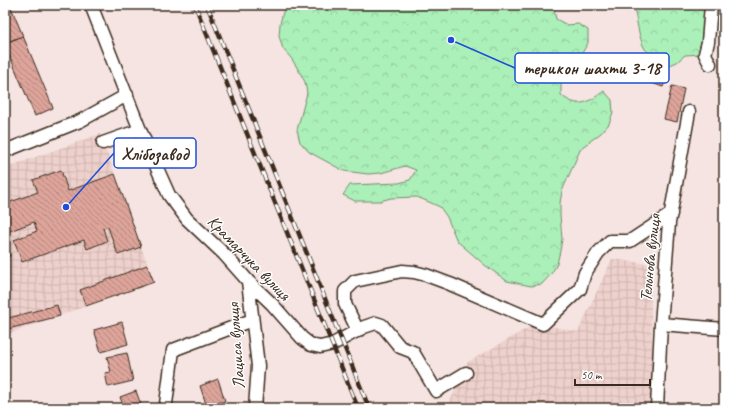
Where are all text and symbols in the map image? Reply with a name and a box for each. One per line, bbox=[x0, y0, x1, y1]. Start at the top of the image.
callout: терикон шахти 3-18 bbox=[515, 53, 669, 83]
text: терикон шахти 3-18 bbox=[523, 57, 663, 79]
callout: Хлібозавод bbox=[114, 138, 196, 168]
text: Хлібозавод bbox=[122, 143, 190, 166]
street label: Крамарчука вулиця bbox=[203, 211, 296, 306]
street label: Тельнова вулиця bbox=[635, 212, 665, 303]
street label: Лациса вулиця bbox=[222, 301, 249, 390]
scale bar bbox=[575, 361, 650, 387]
text: 50 m bbox=[581, 367, 603, 383]

